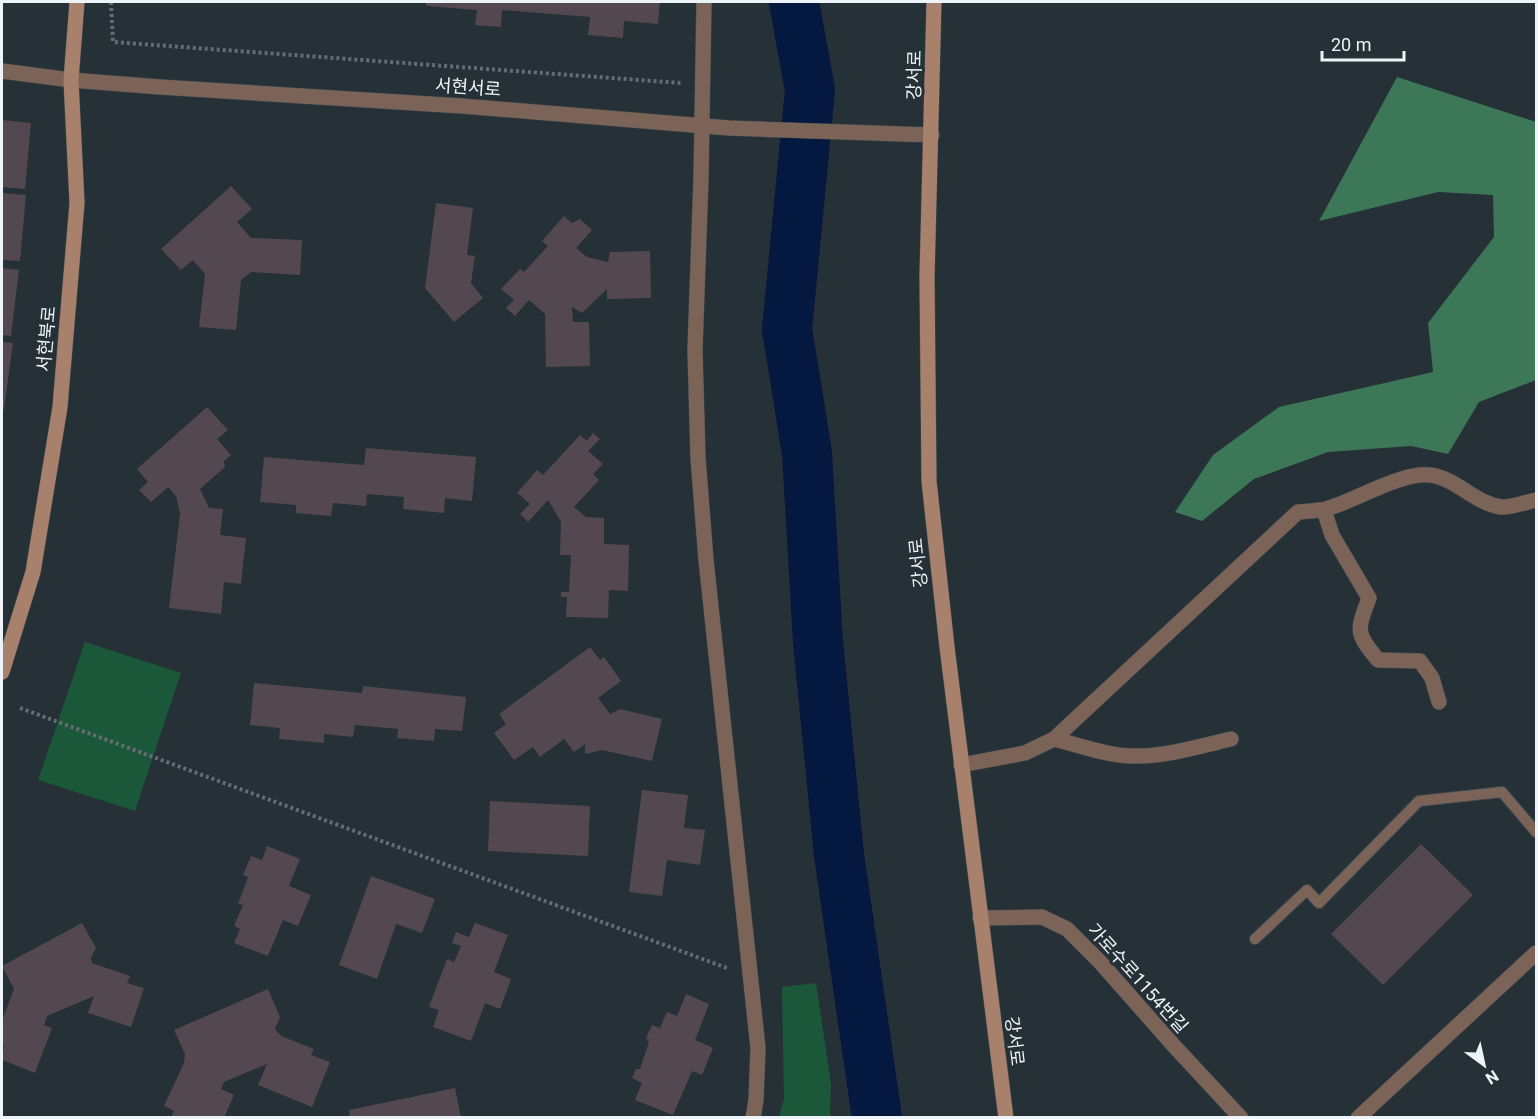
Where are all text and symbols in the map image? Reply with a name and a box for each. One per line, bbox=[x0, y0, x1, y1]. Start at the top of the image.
scale bar bbox=[1322, 24, 1404, 62]
text: 20 m bbox=[1331, 34, 1371, 55]
street label: 강서로 bbox=[903, 50, 925, 100]
street label: 서현서로 bbox=[434, 74, 502, 100]
street label: 서현북로 bbox=[33, 305, 59, 373]
street label: 강서로 bbox=[905, 537, 931, 589]
street label: 가로수로1154번길 bbox=[1083, 919, 1193, 1037]
street label: 강서로 bbox=[1002, 1015, 1028, 1067]
north arrow bbox=[1454, 1035, 1514, 1095]
text: N bbox=[1482, 1066, 1502, 1088]

